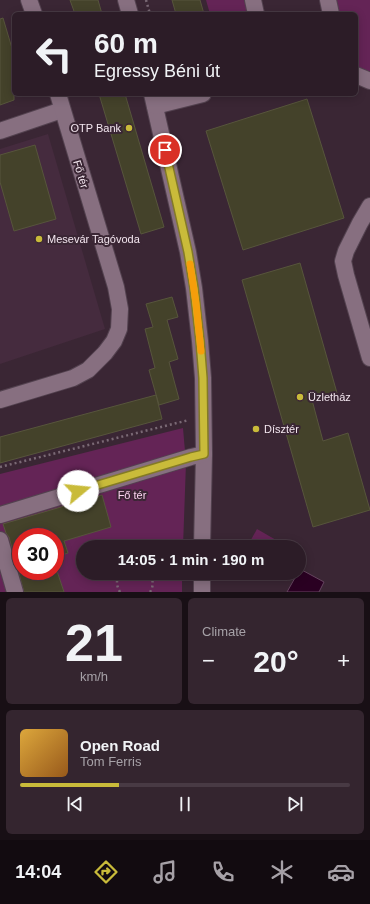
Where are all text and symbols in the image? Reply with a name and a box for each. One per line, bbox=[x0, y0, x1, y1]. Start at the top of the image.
icon: left bbox=[28, 28, 80, 80]
text: 60 m bbox=[94, 28, 158, 59]
text: Egressy Béni út bbox=[94, 61, 220, 81]
place label: OTP Bank bbox=[70, 122, 121, 134]
marker: OTP Bank bbox=[124, 123, 134, 133]
pin bbox=[148, 133, 182, 167]
icon: arrive bbox=[154, 139, 176, 161]
street label: Fő tér bbox=[71, 159, 91, 190]
place label: Mesevár Tagóvoda bbox=[47, 233, 141, 245]
marker: Mesevár Tagóvoda bbox=[34, 234, 44, 244]
place label: Üzletház bbox=[308, 391, 351, 403]
marker: Üzletház bbox=[295, 392, 305, 402]
place label: Dísztér bbox=[264, 423, 299, 435]
marker: Dísztér bbox=[251, 424, 261, 434]
position arrow bbox=[57, 470, 99, 512]
park label: Fő tér bbox=[118, 489, 147, 501]
speed limit sign: 30 bbox=[12, 528, 64, 580]
text: 14:05 · 1 min · 190 m bbox=[118, 551, 264, 568]
text: 21 bbox=[65, 614, 123, 672]
text: Climate bbox=[202, 624, 246, 639]
text: 20° bbox=[253, 645, 299, 678]
text: − bbox=[202, 648, 215, 673]
text: + bbox=[337, 648, 350, 673]
text: km/h bbox=[80, 669, 108, 684]
text: Open Road bbox=[80, 737, 160, 754]
text: Tom Ferris bbox=[80, 754, 141, 769]
icon: previous bbox=[64, 793, 86, 815]
icon: pause bbox=[174, 793, 196, 815]
icon: next bbox=[284, 793, 306, 815]
icon: directions bbox=[92, 858, 120, 886]
icon: music bbox=[151, 858, 179, 886]
icon: phone bbox=[209, 858, 237, 886]
icon: climate bbox=[268, 858, 296, 886]
icon: car bbox=[327, 858, 355, 886]
text: 14:04 bbox=[15, 862, 61, 882]

